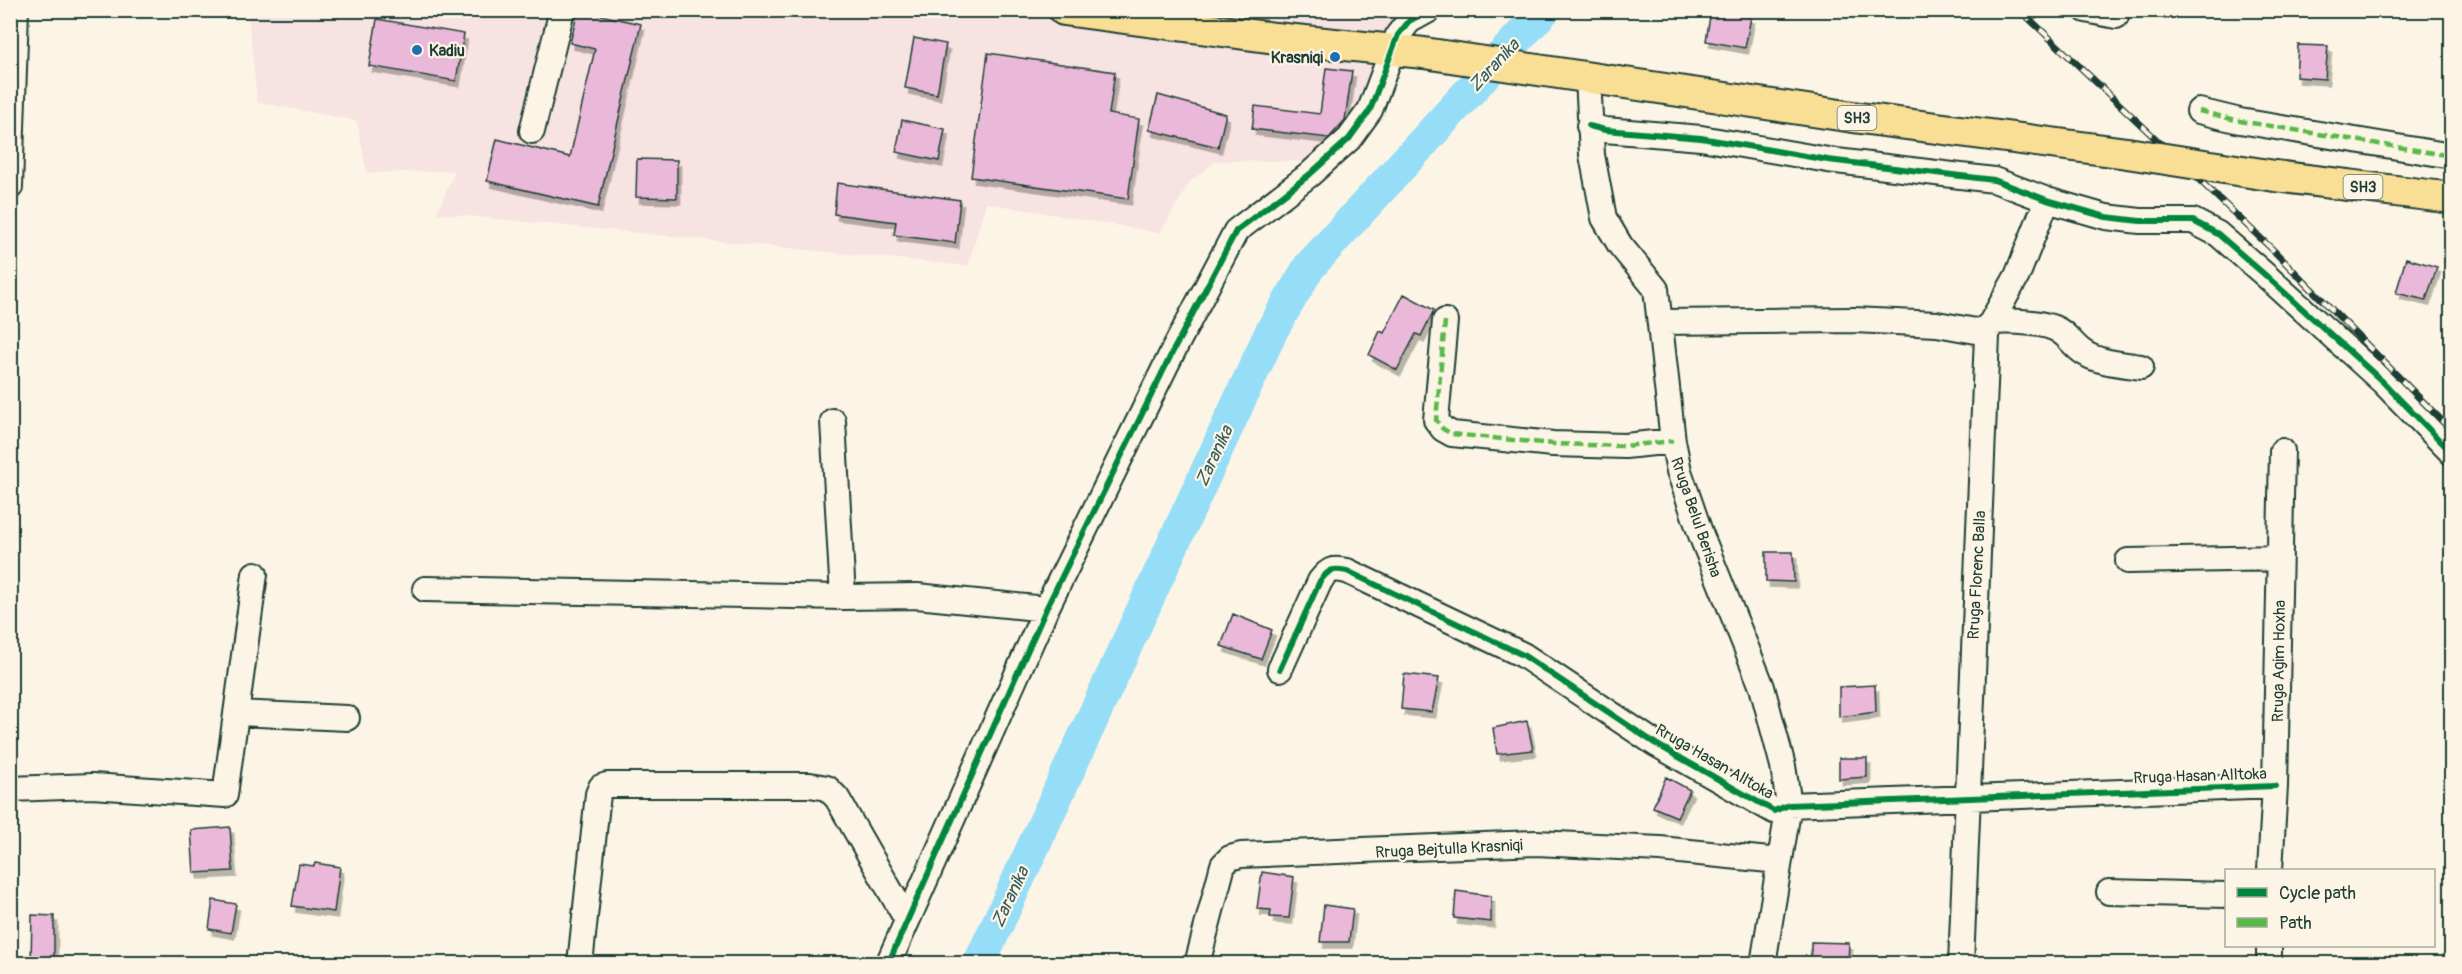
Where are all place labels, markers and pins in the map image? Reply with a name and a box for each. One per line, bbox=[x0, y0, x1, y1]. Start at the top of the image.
place label: Kadiu bbox=[429, 41, 465, 61]
marker: Kadiu bbox=[410, 43, 424, 57]
place label: Krasniqi bbox=[1271, 48, 1323, 68]
marker: Krasniqi bbox=[1328, 50, 1342, 64]

